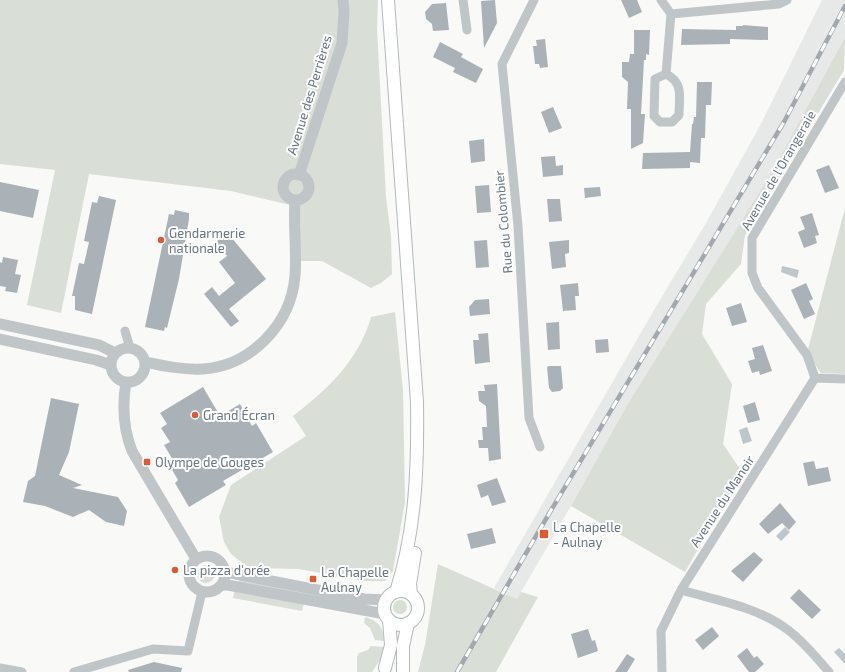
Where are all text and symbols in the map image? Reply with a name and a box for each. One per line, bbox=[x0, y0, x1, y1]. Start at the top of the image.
street label: Avenue des Perrières bbox=[283, 33, 335, 157]
street label: Avenue de l'Orangeraie bbox=[737, 107, 819, 233]
street label: Rue du Colombier bbox=[491, 170, 515, 274]
place label: Gendarmerie nationale bbox=[169, 225, 245, 256]
marker: Gendarmerie nationale bbox=[156, 235, 166, 245]
place label: Grand Écran bbox=[203, 406, 275, 423]
marker: Grand Écran bbox=[190, 410, 200, 420]
street label: Avenue du Manoir bbox=[686, 452, 758, 550]
place label: Olympe de Gouges bbox=[155, 454, 264, 470]
marker: Olympe de Gouges bbox=[142, 457, 152, 467]
place label: La Chapelle - Aulnay bbox=[553, 519, 621, 550]
marker: La Chapelle - Aulnay bbox=[538, 528, 550, 540]
place label: La pizza d'orée bbox=[183, 562, 270, 578]
place label: La Chapelle Aulnay bbox=[321, 564, 389, 595]
marker: La pizza d'orée bbox=[170, 565, 180, 575]
marker: La Chapelle Aulnay bbox=[308, 574, 318, 584]

